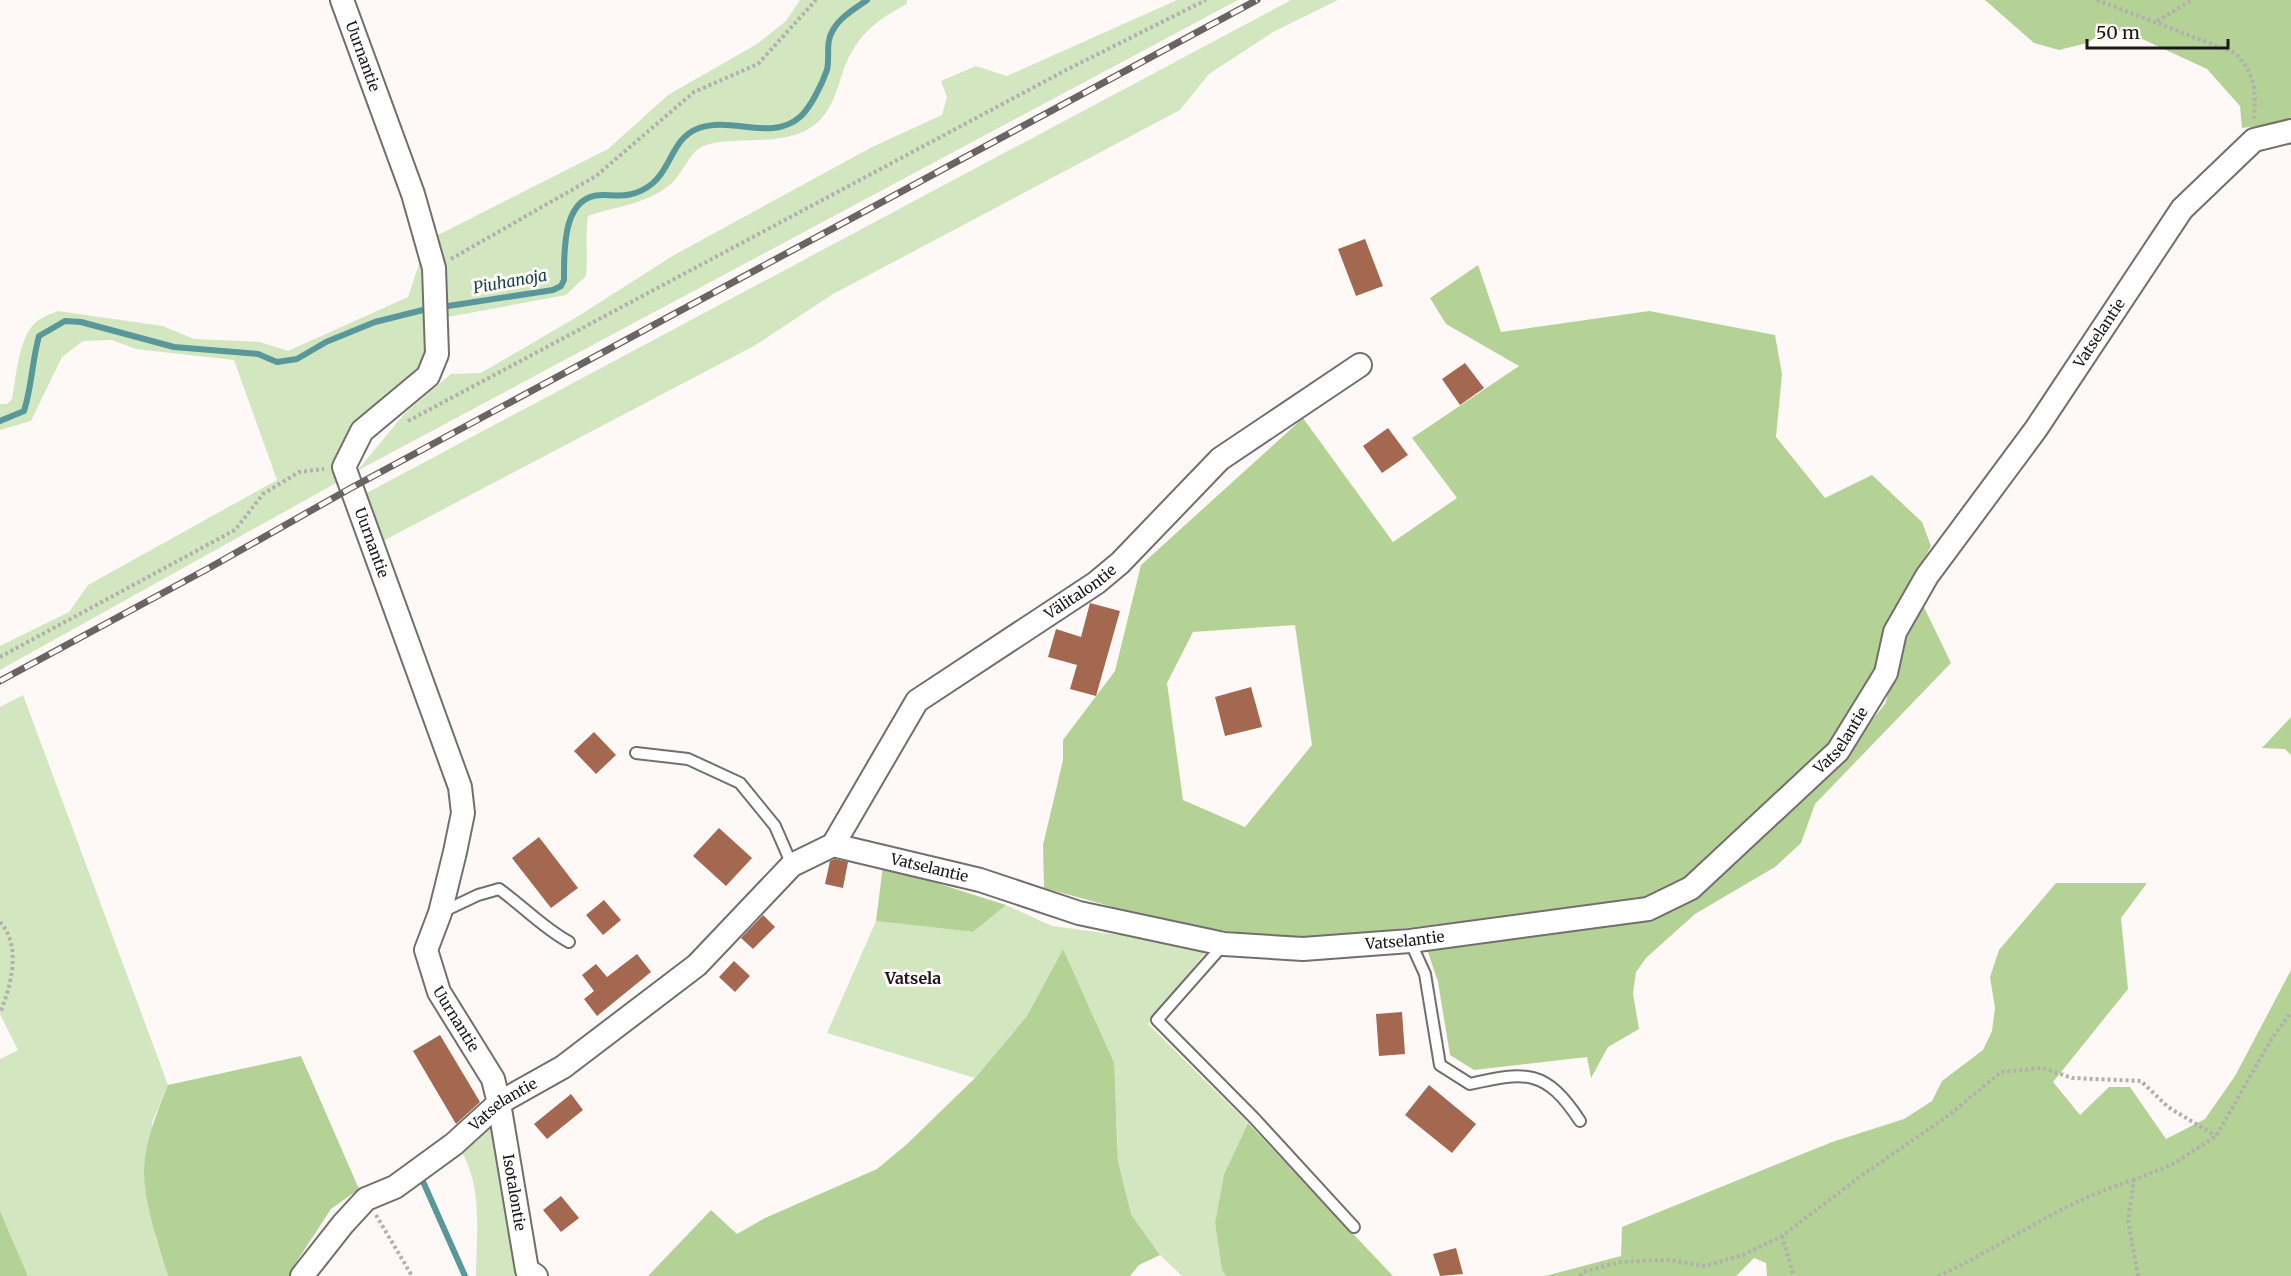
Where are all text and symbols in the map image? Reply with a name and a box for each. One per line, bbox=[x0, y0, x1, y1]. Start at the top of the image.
scale bar bbox=[2087, 12, 2228, 50]
street label: Uurnantie bbox=[342, 18, 385, 94]
text: 50 m bbox=[2096, 21, 2140, 44]
water label: Piuhanoja bbox=[471, 265, 549, 297]
street label: Vatselantie bbox=[2069, 295, 2129, 372]
street label: Uurnantie bbox=[350, 505, 393, 580]
street label: Välitalontie bbox=[1040, 560, 1120, 624]
street label: Vatselantie bbox=[1809, 703, 1872, 778]
street label: Vatselantie bbox=[888, 849, 971, 886]
street label: Vatselantie bbox=[1364, 926, 1446, 953]
district label: Vatsela bbox=[884, 968, 941, 988]
street label: Uurnantie bbox=[429, 983, 484, 1055]
street label: Vatselantie bbox=[464, 1074, 540, 1135]
street label: Isotalontie bbox=[499, 1153, 530, 1232]

